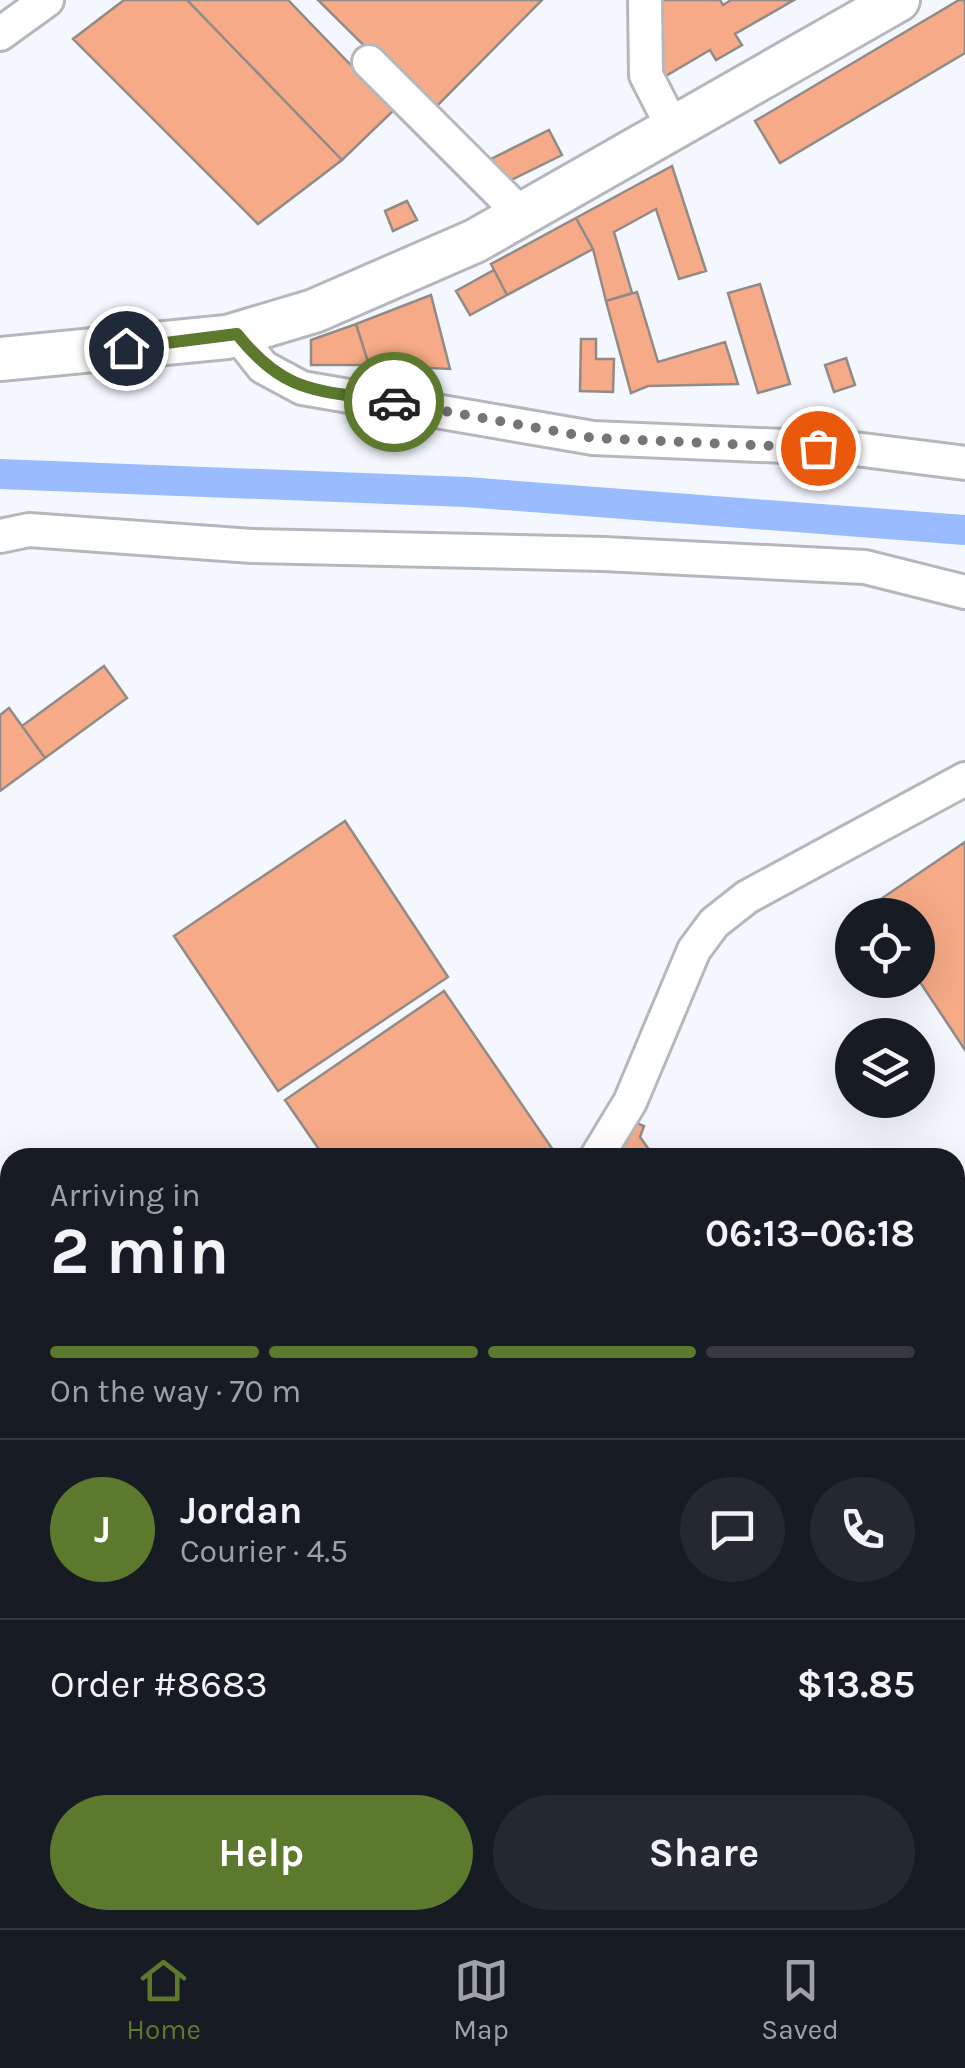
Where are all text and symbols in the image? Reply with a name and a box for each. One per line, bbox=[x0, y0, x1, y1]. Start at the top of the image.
pin bbox=[84, 306, 169, 391]
icon: home bbox=[99, 321, 154, 376]
courier bbox=[344, 352, 444, 452]
icon: car bbox=[367, 375, 422, 430]
pin bbox=[776, 406, 861, 491]
icon: bag bbox=[791, 421, 846, 476]
map controls bbox=[835, 898, 935, 1118]
button: locate bbox=[835, 898, 935, 998]
button: layers bbox=[835, 1018, 935, 1118]
text: Arriving in bbox=[50, 1177, 201, 1214]
text: 06:13–06:18 bbox=[705, 1211, 915, 1256]
text: 2 min bbox=[50, 1213, 229, 1289]
text: On the way · 70 m bbox=[50, 1373, 301, 1410]
button: chat bbox=[680, 1477, 785, 1582]
button: phone bbox=[810, 1477, 915, 1582]
text: Jordan bbox=[180, 1488, 303, 1533]
text: J bbox=[94, 1507, 111, 1552]
text: Courier · 4.5 bbox=[180, 1533, 348, 1570]
text: Order #8683 bbox=[50, 1662, 268, 1707]
text: $13.85 bbox=[797, 1662, 915, 1707]
button: Help bbox=[50, 1795, 473, 1910]
button: Share bbox=[493, 1795, 915, 1910]
tab: Home bbox=[126, 1953, 201, 2046]
tab: Map bbox=[453, 1953, 509, 2046]
tab: Saved bbox=[761, 1953, 839, 2046]

